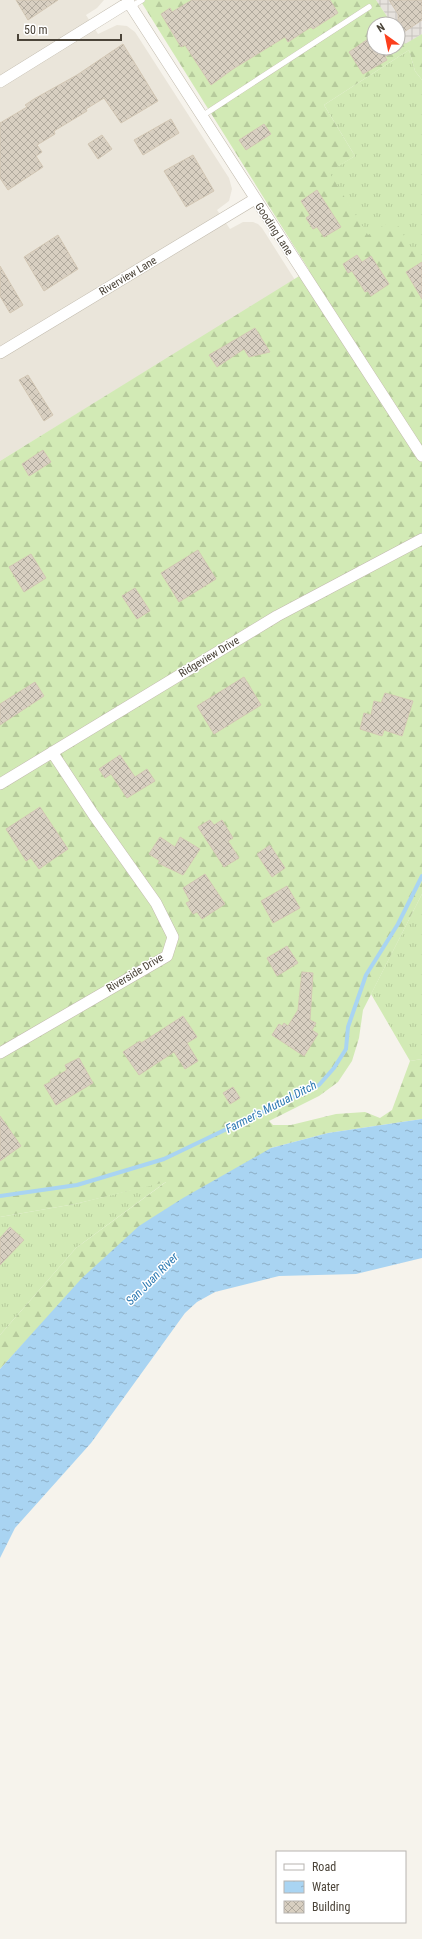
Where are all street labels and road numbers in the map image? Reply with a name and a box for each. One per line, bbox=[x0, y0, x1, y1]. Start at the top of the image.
street label: Gooding Lane bbox=[252, 200, 296, 258]
street label: Riverview Lane bbox=[97, 254, 159, 298]
street label: Ridgeview Drive bbox=[176, 634, 242, 680]
street label: Riverside Drive bbox=[104, 951, 166, 995]

